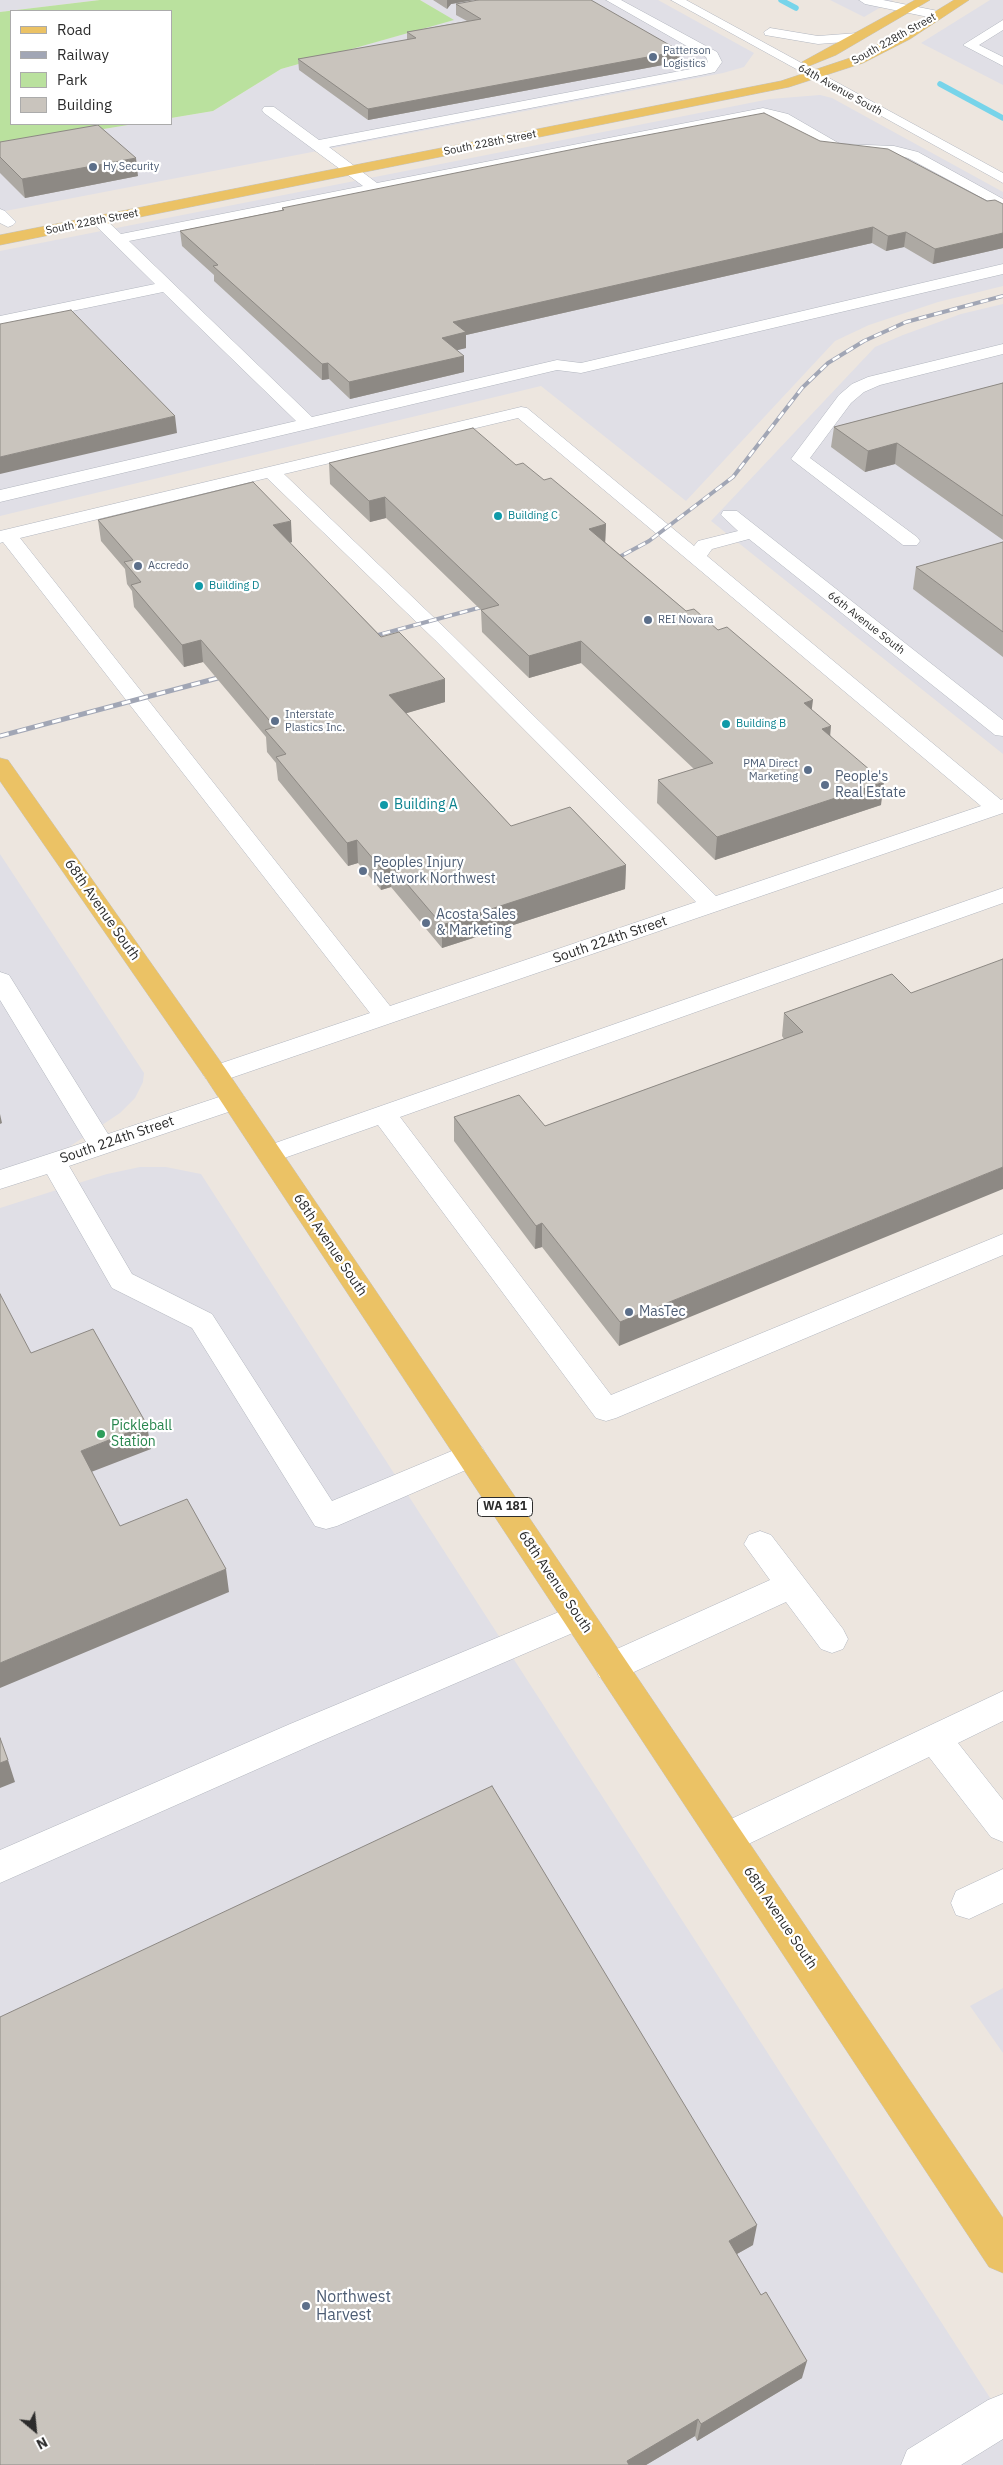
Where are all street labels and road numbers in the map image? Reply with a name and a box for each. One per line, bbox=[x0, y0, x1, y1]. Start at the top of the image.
street label: South 228th Street bbox=[850, 10, 938, 68]
street label: 64th Avenue South bbox=[796, 61, 884, 119]
street label: South 228th Street bbox=[443, 128, 537, 158]
street label: South 228th Street bbox=[45, 207, 139, 237]
street label: 66th Avenue South bbox=[825, 589, 907, 657]
street label: 68th Avenue South bbox=[61, 856, 143, 964]
street label: South 224th Street bbox=[551, 913, 669, 967]
street label: South 224th Street bbox=[58, 1113, 176, 1167]
street label: 68th Avenue South bbox=[290, 1191, 370, 1299]
road number: WA 181 bbox=[478, 1498, 532, 1516]
street label: 68th Avenue South bbox=[515, 1528, 595, 1636]
street label: 68th Avenue South bbox=[740, 1864, 820, 1972]

